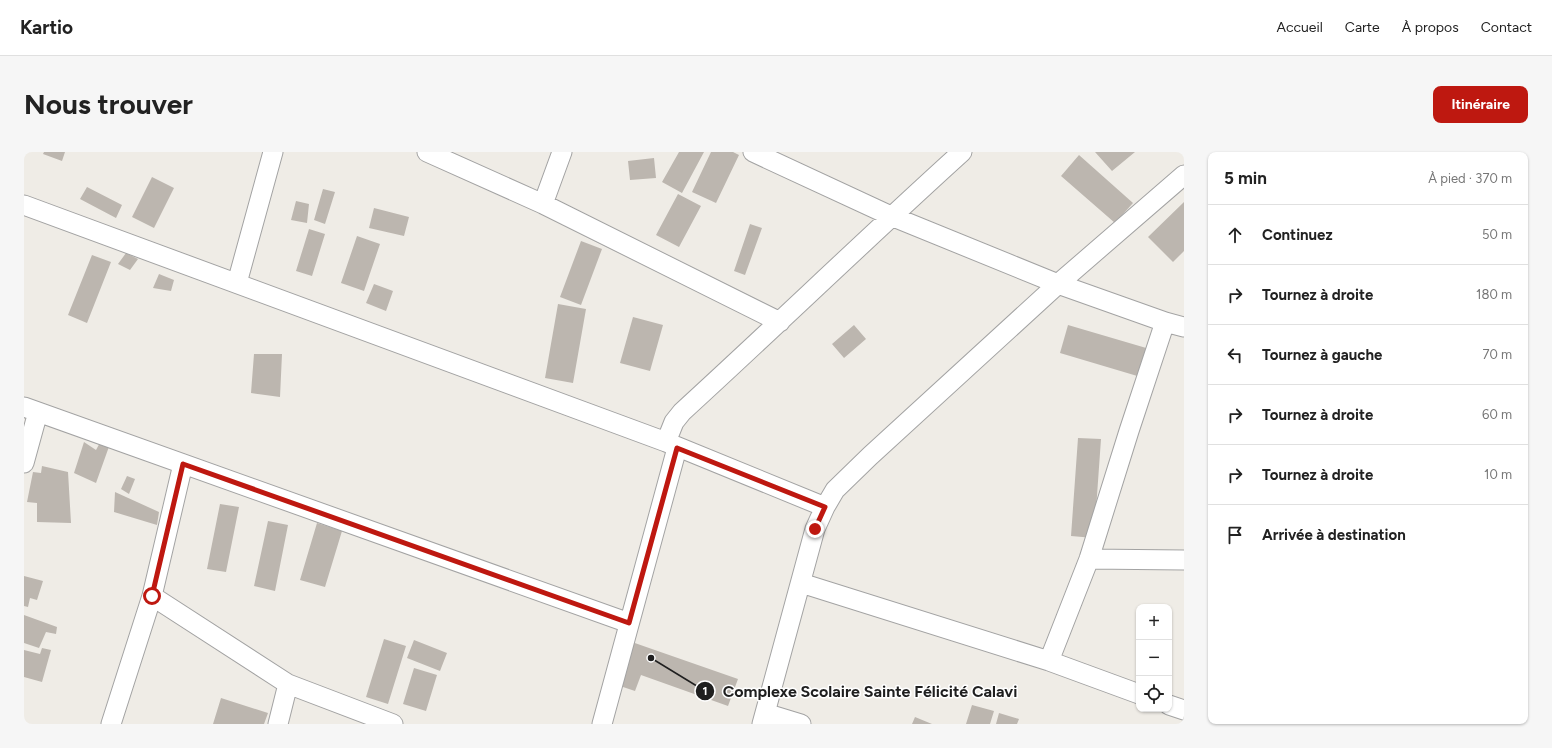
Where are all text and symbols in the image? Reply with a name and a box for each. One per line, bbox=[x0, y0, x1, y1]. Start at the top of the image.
text: Kartio bbox=[20, 16, 73, 39]
text: Accueil bbox=[1277, 19, 1323, 36]
text: Carte bbox=[1345, 19, 1380, 36]
text: À propos bbox=[1402, 19, 1459, 36]
text: Contact bbox=[1481, 19, 1532, 36]
button: Itinéraire bbox=[1433, 86, 1528, 123]
text: Nous trouver bbox=[24, 87, 193, 121]
text: 5 min bbox=[1224, 168, 1267, 188]
text: À pied · 370 m bbox=[1428, 171, 1512, 186]
icon: ahead bbox=[1224, 224, 1246, 246]
text: Continuez bbox=[1262, 226, 1333, 244]
text: 50 m bbox=[1482, 227, 1512, 242]
icon: right bbox=[1224, 284, 1246, 306]
text: Tournez à droite bbox=[1262, 286, 1373, 304]
text: 180 m bbox=[1476, 287, 1512, 302]
icon: left bbox=[1224, 344, 1246, 366]
text: Tournez à gauche bbox=[1262, 346, 1382, 364]
text: 70 m bbox=[1482, 347, 1512, 362]
icon: right bbox=[1224, 404, 1246, 426]
text: Tournez à droite bbox=[1262, 406, 1373, 424]
text: 60 m bbox=[1482, 407, 1512, 422]
icon: right bbox=[1224, 464, 1246, 486]
text: Tournez à droite bbox=[1262, 466, 1373, 484]
text: 10 m bbox=[1484, 467, 1512, 482]
route end bbox=[806, 520, 824, 538]
icon: arrive bbox=[1224, 524, 1246, 546]
text: Arrivée à destination bbox=[1262, 526, 1406, 544]
route start bbox=[143, 587, 161, 605]
map controls bbox=[1136, 604, 1172, 712]
button: + bbox=[1136, 604, 1172, 640]
button: − bbox=[1136, 640, 1172, 676]
button: locate bbox=[1136, 676, 1172, 712]
callout: Complexe Scolaire Sainte Félicité Calavi bbox=[695, 677, 1025, 705]
text: Complexe Scolaire Sainte Félicité Calavi bbox=[723, 682, 1017, 701]
text: 1 bbox=[702, 684, 708, 698]

